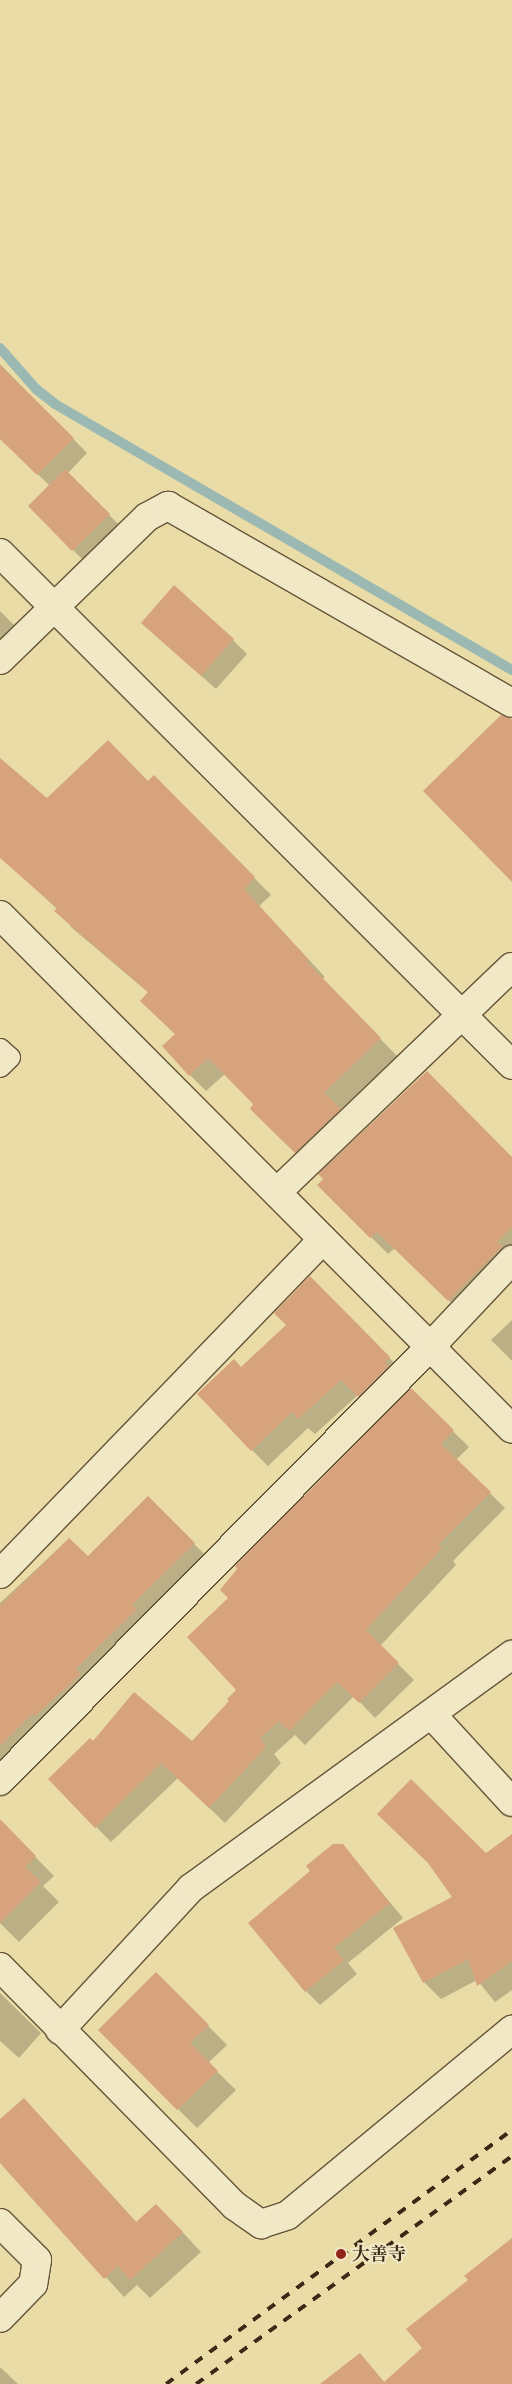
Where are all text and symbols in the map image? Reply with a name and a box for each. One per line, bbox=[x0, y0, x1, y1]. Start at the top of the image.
place label: 大善寺 bbox=[352, 2243, 406, 2265]
marker: 大善寺 bbox=[334, 2247, 348, 2261]

